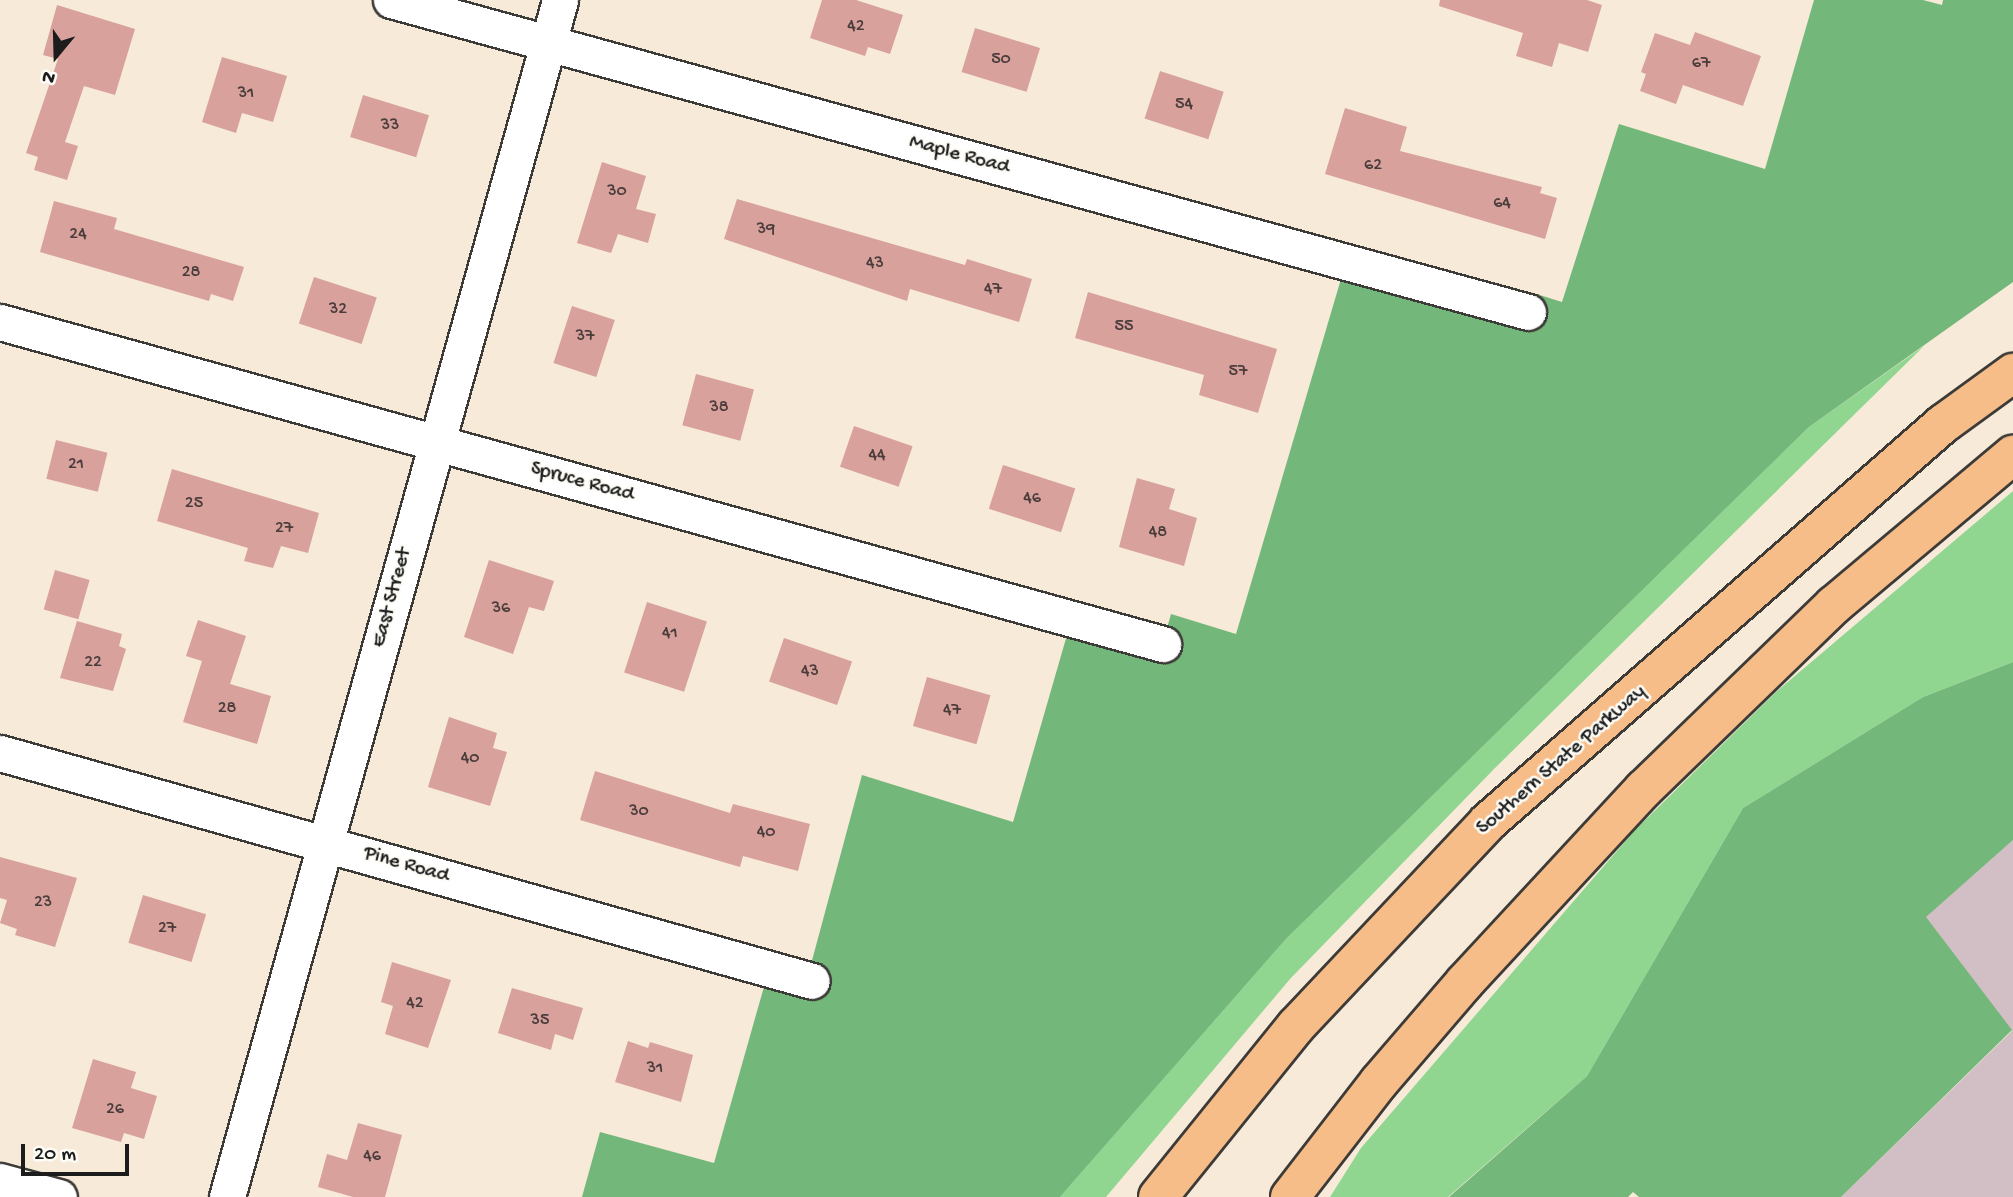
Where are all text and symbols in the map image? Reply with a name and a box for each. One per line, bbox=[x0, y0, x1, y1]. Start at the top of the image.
house number: 42 bbox=[847, 16, 865, 38]
north arrow bbox=[21, 21, 91, 91]
house number: 50 bbox=[991, 49, 1011, 71]
house number: 67 bbox=[1692, 53, 1710, 75]
text: N bbox=[39, 63, 59, 89]
house number: 31 bbox=[238, 83, 254, 105]
house number: 54 bbox=[1175, 94, 1193, 116]
house number: 33 bbox=[381, 115, 399, 137]
street label: Maple Road bbox=[906, 131, 1012, 181]
house number: 62 bbox=[1364, 155, 1382, 177]
house number: 30 bbox=[607, 181, 627, 203]
house number: 64 bbox=[1493, 193, 1511, 215]
house number: 39 bbox=[757, 219, 775, 241]
house number: 24 bbox=[69, 224, 87, 246]
house number: 43 bbox=[866, 253, 884, 275]
house number: 28 bbox=[182, 262, 200, 284]
house number: 47 bbox=[984, 279, 1002, 301]
house number: 32 bbox=[329, 299, 347, 321]
house number: 55 bbox=[1115, 316, 1133, 338]
house number: 37 bbox=[576, 326, 594, 348]
house number: 57 bbox=[1229, 361, 1247, 383]
house number: 38 bbox=[709, 397, 729, 419]
house number: 44 bbox=[868, 445, 886, 467]
house number: 21 bbox=[68, 454, 84, 476]
street label: Spruce Road bbox=[527, 457, 637, 509]
house number: 46 bbox=[1023, 488, 1041, 510]
house number: 25 bbox=[185, 493, 203, 515]
house number: 27 bbox=[275, 518, 293, 540]
house number: 48 bbox=[1149, 522, 1167, 544]
street label: East Street bbox=[368, 545, 418, 651]
house number: 36 bbox=[492, 598, 510, 620]
house number: 41 bbox=[662, 623, 678, 645]
house number: 22 bbox=[84, 652, 102, 674]
house number: 43 bbox=[801, 661, 819, 683]
street label: Southern State Parkway bbox=[1472, 681, 1652, 841]
house number: 28 bbox=[218, 698, 236, 720]
house number: 47 bbox=[943, 700, 961, 722]
house number: 40 bbox=[461, 748, 479, 770]
house number: 30 bbox=[629, 801, 649, 823]
house number: 40 bbox=[757, 822, 775, 844]
street label: Pine Road bbox=[360, 842, 452, 890]
house number: 23 bbox=[34, 892, 52, 914]
house number: 27 bbox=[158, 918, 176, 940]
house number: 42 bbox=[406, 993, 424, 1015]
house number: 35 bbox=[531, 1010, 549, 1032]
house number: 31 bbox=[647, 1058, 663, 1080]
house number: 26 bbox=[106, 1099, 124, 1121]
scale bar bbox=[24, 1130, 133, 1174]
text: 20 m bbox=[34, 1143, 76, 1168]
house number: 46 bbox=[363, 1146, 381, 1168]

